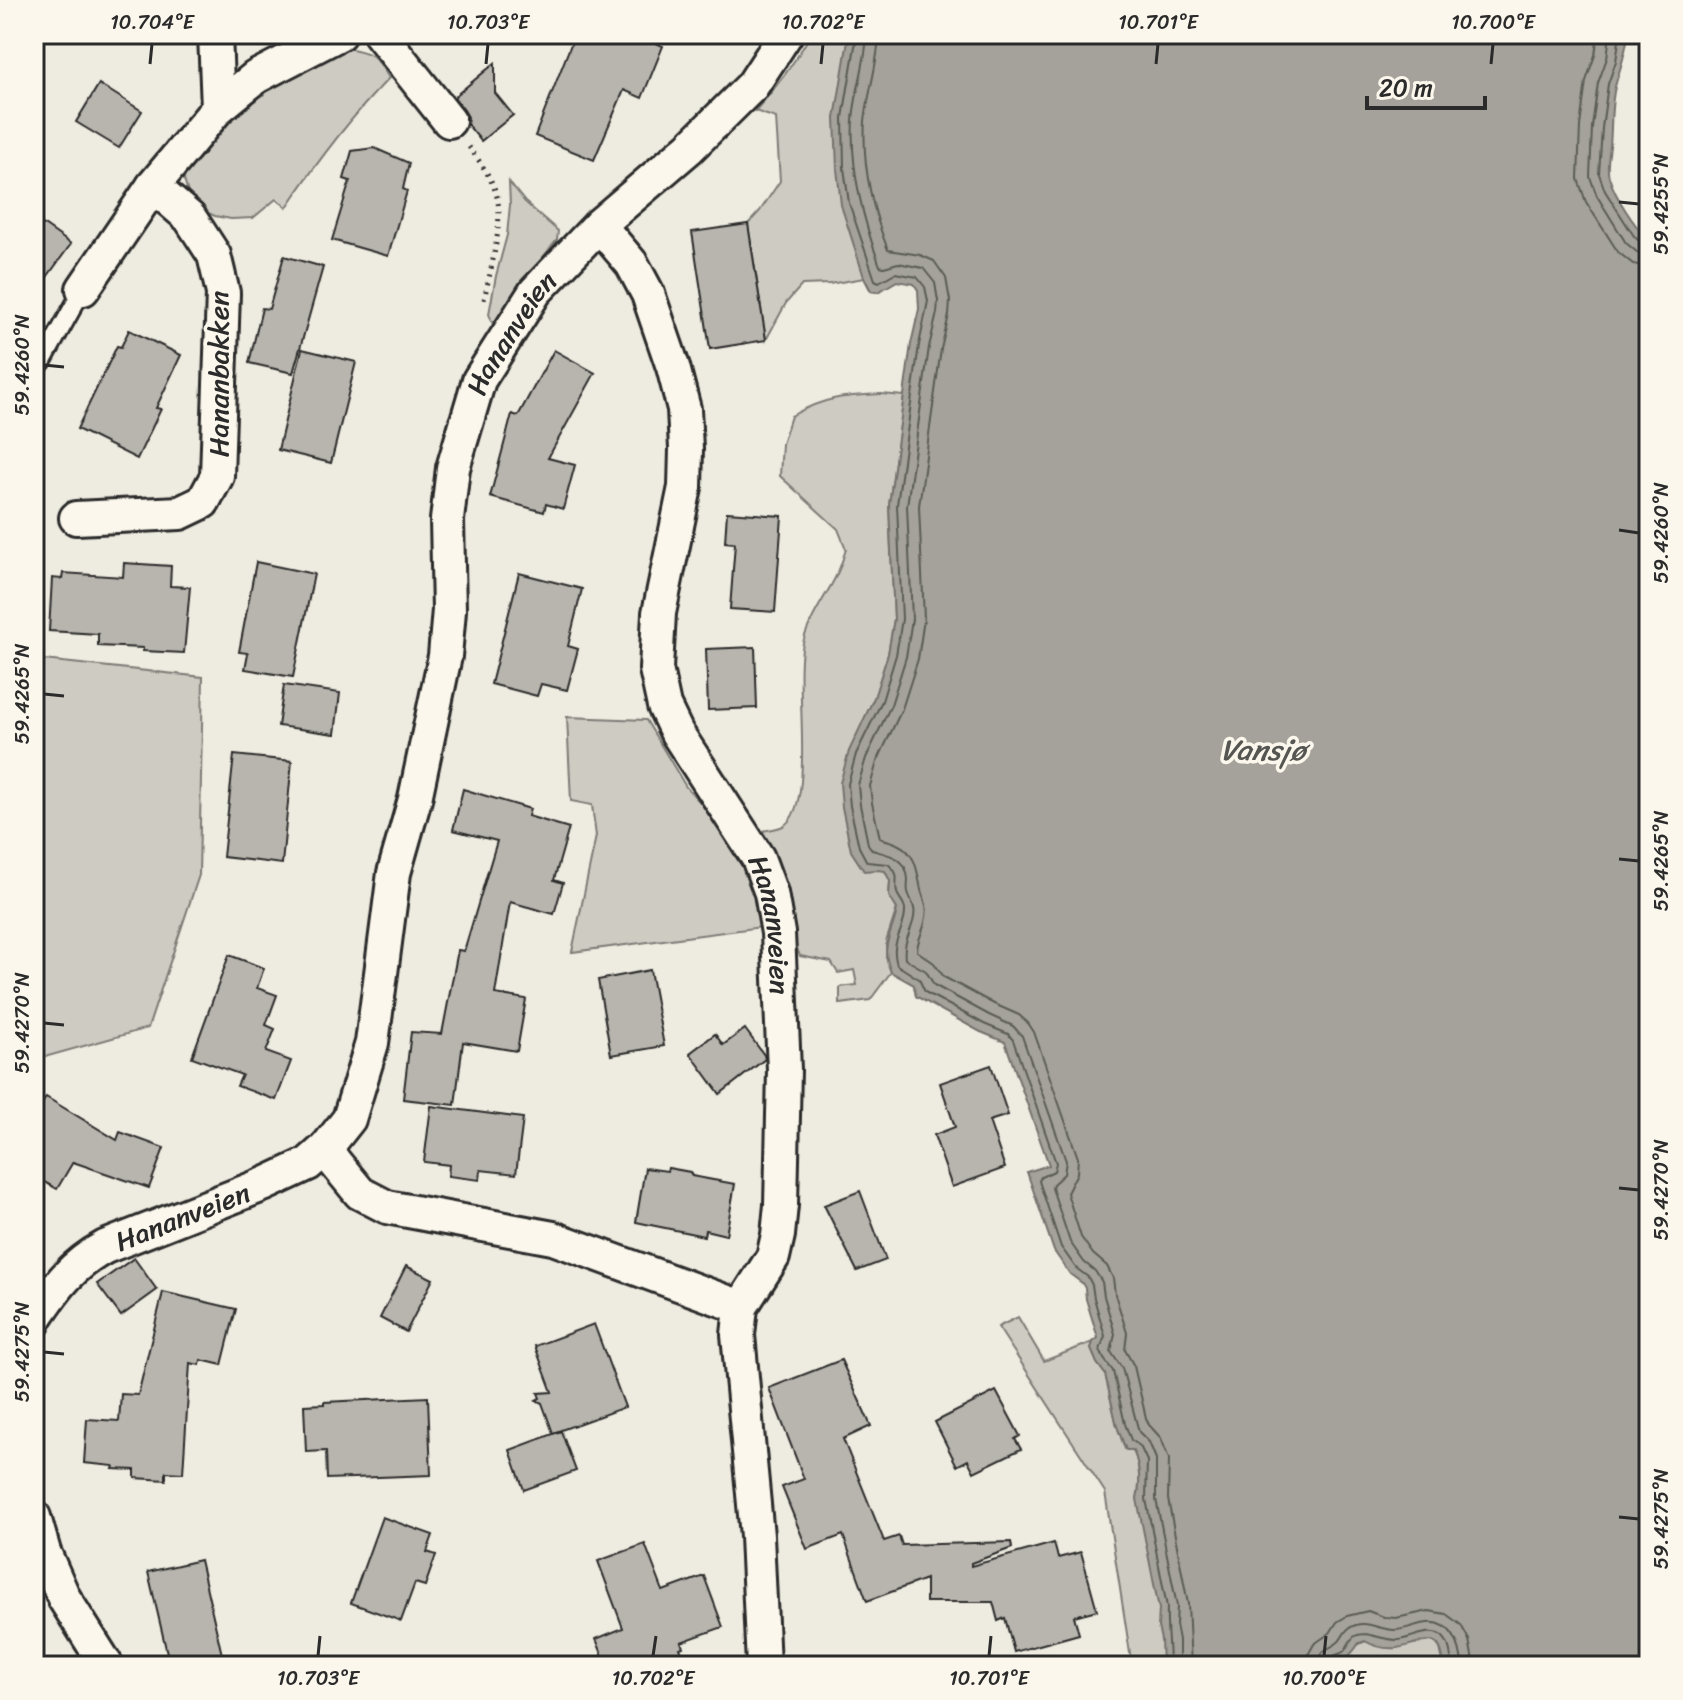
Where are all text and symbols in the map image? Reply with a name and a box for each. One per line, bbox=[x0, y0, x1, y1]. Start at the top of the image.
text: 10.704°E bbox=[110, 5, 196, 40]
text: 10.703°E bbox=[447, 5, 531, 40]
text: 10.702°E bbox=[782, 5, 866, 40]
text: 10.701°E bbox=[1118, 5, 1200, 40]
text: 10.700°E bbox=[1451, 5, 1537, 40]
scale bar bbox=[1367, 60, 1485, 110]
text: 20 m bbox=[1379, 67, 1433, 109]
text: 59.4255°N bbox=[1644, 153, 1679, 255]
street label: Hananveien bbox=[452, 259, 569, 401]
street label: Hananbakken bbox=[194, 291, 243, 457]
text: 59.4260°N bbox=[5, 314, 40, 416]
text: 59.4260°N bbox=[1644, 482, 1679, 584]
text: 59.4265°N bbox=[5, 644, 40, 744]
water label: Vansjø bbox=[1221, 723, 1311, 777]
text: 59.4265°N bbox=[1644, 811, 1679, 911]
street label: Hananveien bbox=[734, 848, 805, 996]
text: 59.4270°N bbox=[5, 972, 40, 1074]
text: 59.4270°N bbox=[1644, 1139, 1679, 1241]
street label: Hananveien bbox=[108, 1168, 258, 1266]
text: 59.4275°N bbox=[5, 1302, 40, 1402]
text: 59.4275°N bbox=[1644, 1469, 1679, 1569]
text: 10.703°E bbox=[277, 1661, 361, 1696]
text: 10.702°E bbox=[612, 1661, 696, 1696]
text: 10.701°E bbox=[949, 1661, 1031, 1696]
text: 10.700°E bbox=[1282, 1661, 1368, 1696]

